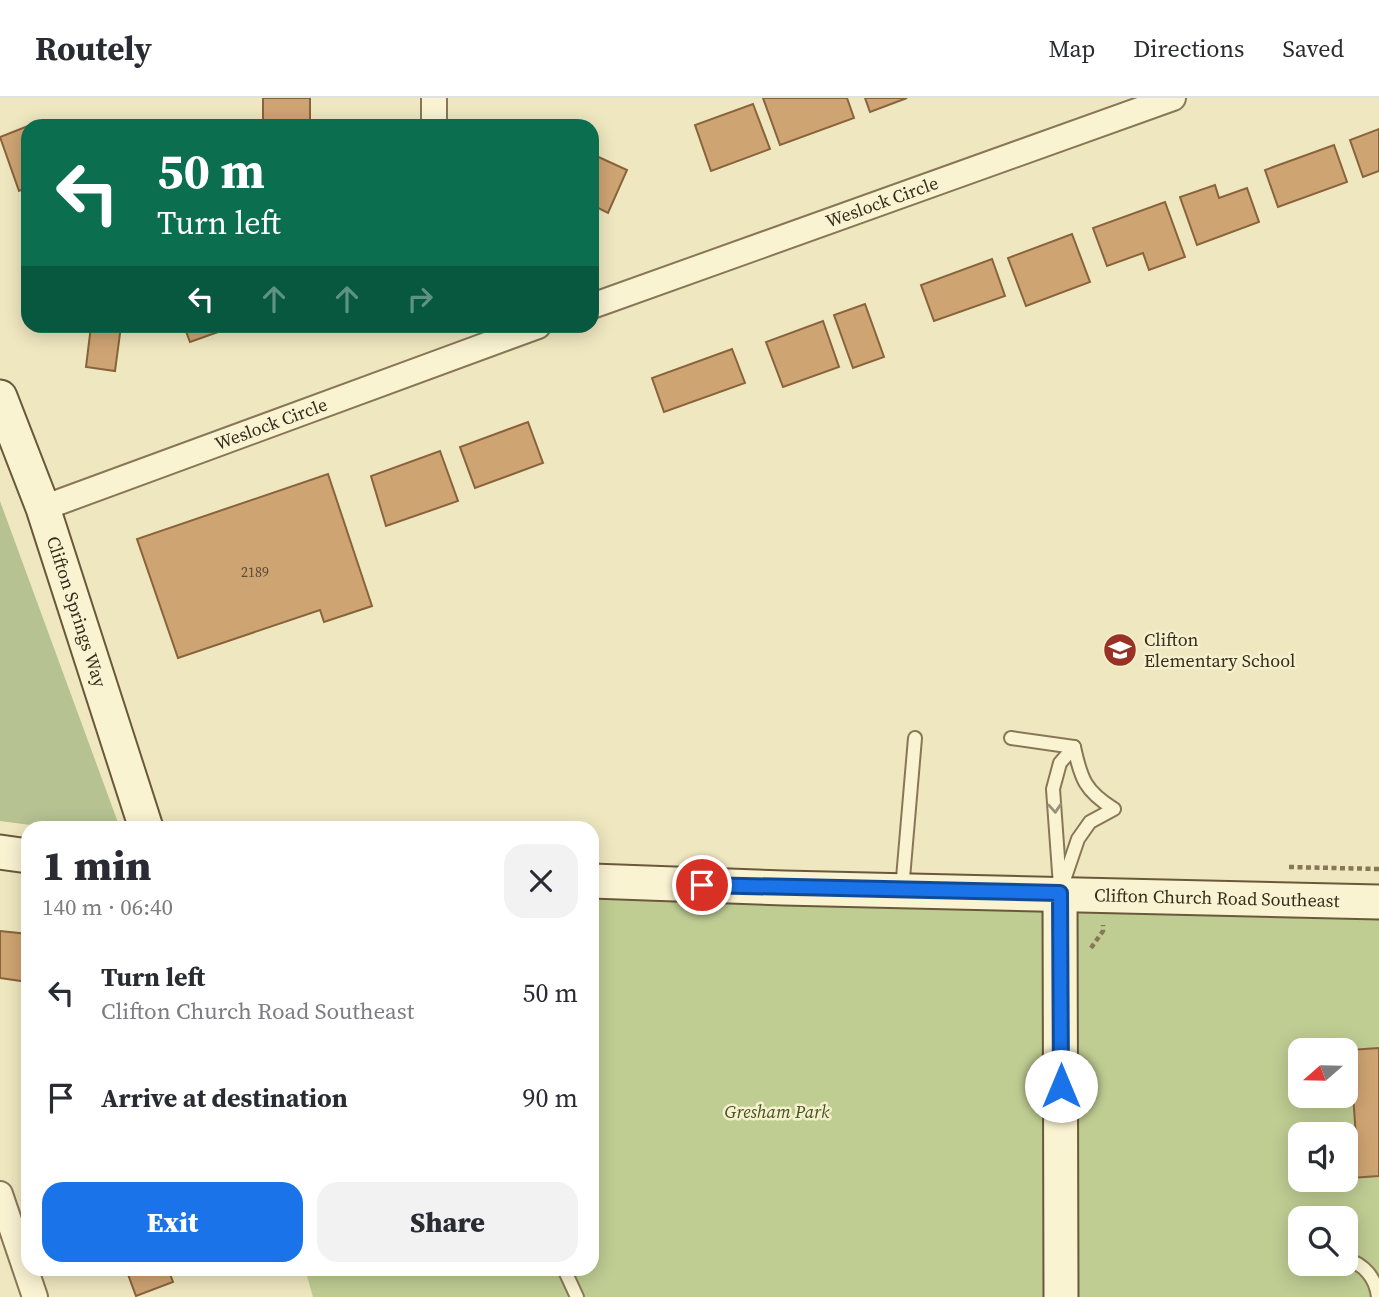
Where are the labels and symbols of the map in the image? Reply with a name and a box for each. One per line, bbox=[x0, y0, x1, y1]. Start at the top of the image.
street label: Weslock Circle bbox=[822, 170, 942, 233]
street label: Weslock Circle bbox=[211, 392, 331, 456]
street label: Clifton Springs Way bbox=[41, 533, 113, 691]
house number: 2189 bbox=[241, 562, 269, 582]
place label: Clifton Elementary School bbox=[1144, 627, 1295, 673]
school or university icon: Clifton Elementary School bbox=[1101, 631, 1139, 669]
one-way arrow bbox=[1047, 803, 1062, 814]
pin bbox=[672, 855, 732, 915]
street label: Clifton Church Road Southeast bbox=[1094, 882, 1340, 913]
north arrow bbox=[1288, 1038, 1358, 1108]
position arrow bbox=[1024, 1049, 1098, 1123]
park label: Gresham Park bbox=[725, 1099, 830, 1124]

